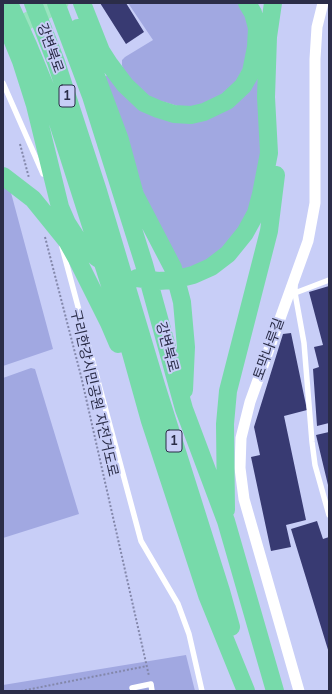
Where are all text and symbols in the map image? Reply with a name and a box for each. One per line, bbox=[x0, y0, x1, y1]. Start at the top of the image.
street label: 강변북로 bbox=[33, 21, 67, 75]
road number: 1 bbox=[59, 85, 75, 107]
street label: 구리한강시민공원 자전거도로 bbox=[67, 308, 121, 478]
street label: 토막나루길 bbox=[250, 316, 288, 382]
street label: 강변북로 bbox=[152, 320, 182, 374]
road number: 1 bbox=[166, 430, 182, 452]

